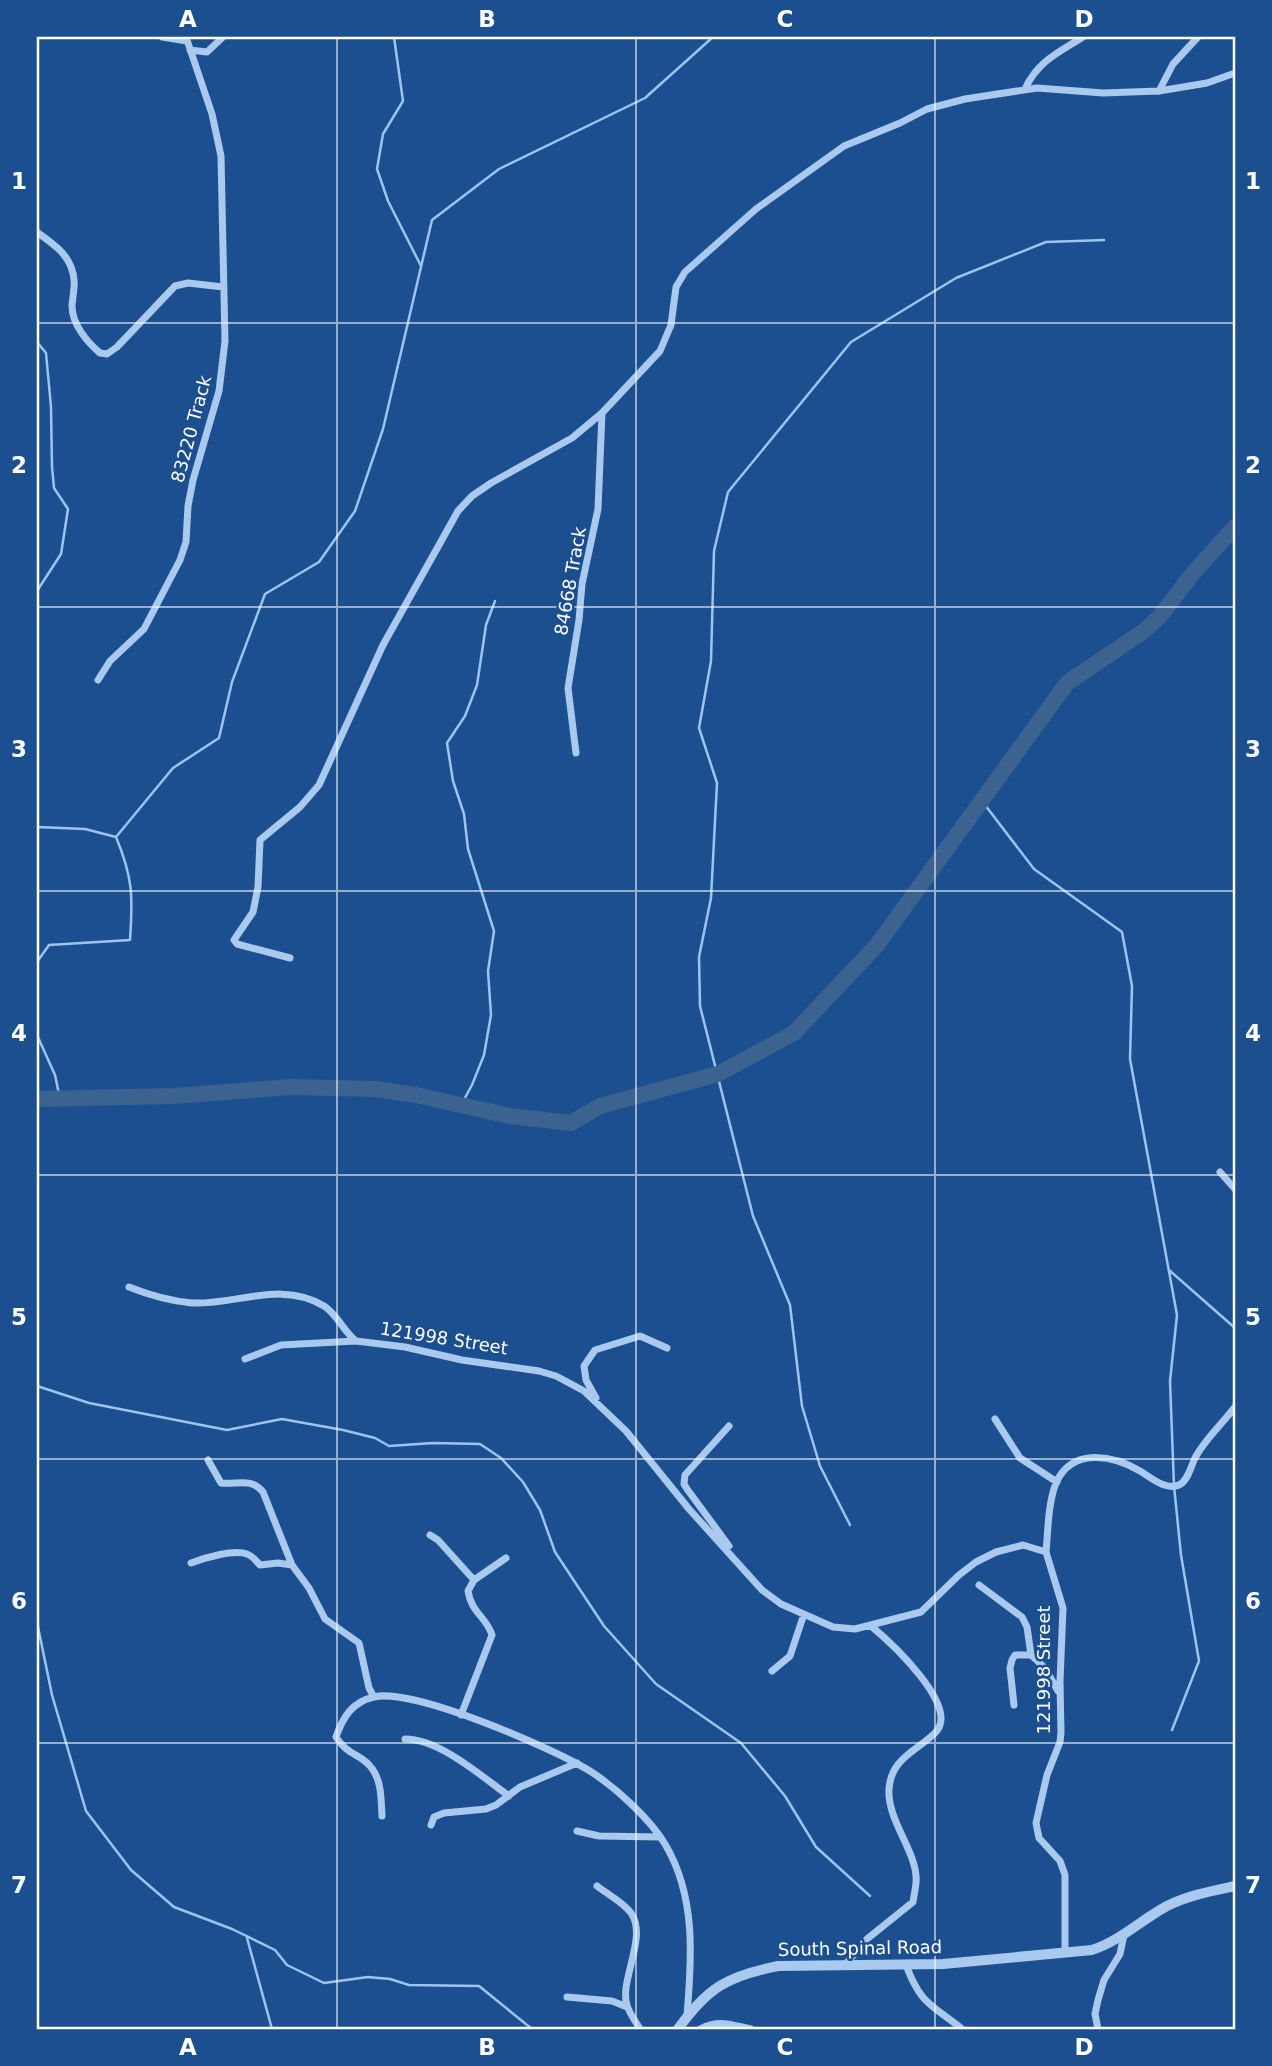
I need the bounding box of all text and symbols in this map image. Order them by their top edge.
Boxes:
text: A [179,6,197,32]
text: B [478,6,496,32]
text: C [777,6,793,32]
text: D [1074,6,1094,32]
text: 1 [11,168,27,194]
text: 1 [1245,168,1261,194]
street label: 83220 Track [167,373,216,485]
text: 2 [11,452,27,478]
text: 2 [1245,452,1261,478]
street label: 84668 Track [550,524,590,637]
text: 3 [11,736,27,762]
text: 3 [1245,736,1261,762]
text: 4 [11,1020,27,1046]
text: 4 [1245,1020,1261,1046]
text: 5 [11,1304,27,1330]
text: 5 [1245,1304,1261,1330]
street label: 121998 Street [379,1318,509,1358]
text: 6 [11,1588,27,1614]
text: 6 [1245,1588,1261,1614]
street label: 121998 Street [1033,1605,1054,1735]
text: 7 [11,1872,27,1898]
text: 7 [1245,1872,1261,1898]
street label: South Spinal Road [778,1936,942,1960]
text: A [179,2034,197,2060]
text: B [478,2034,496,2060]
text: C [777,2034,793,2060]
text: D [1074,2034,1094,2060]

